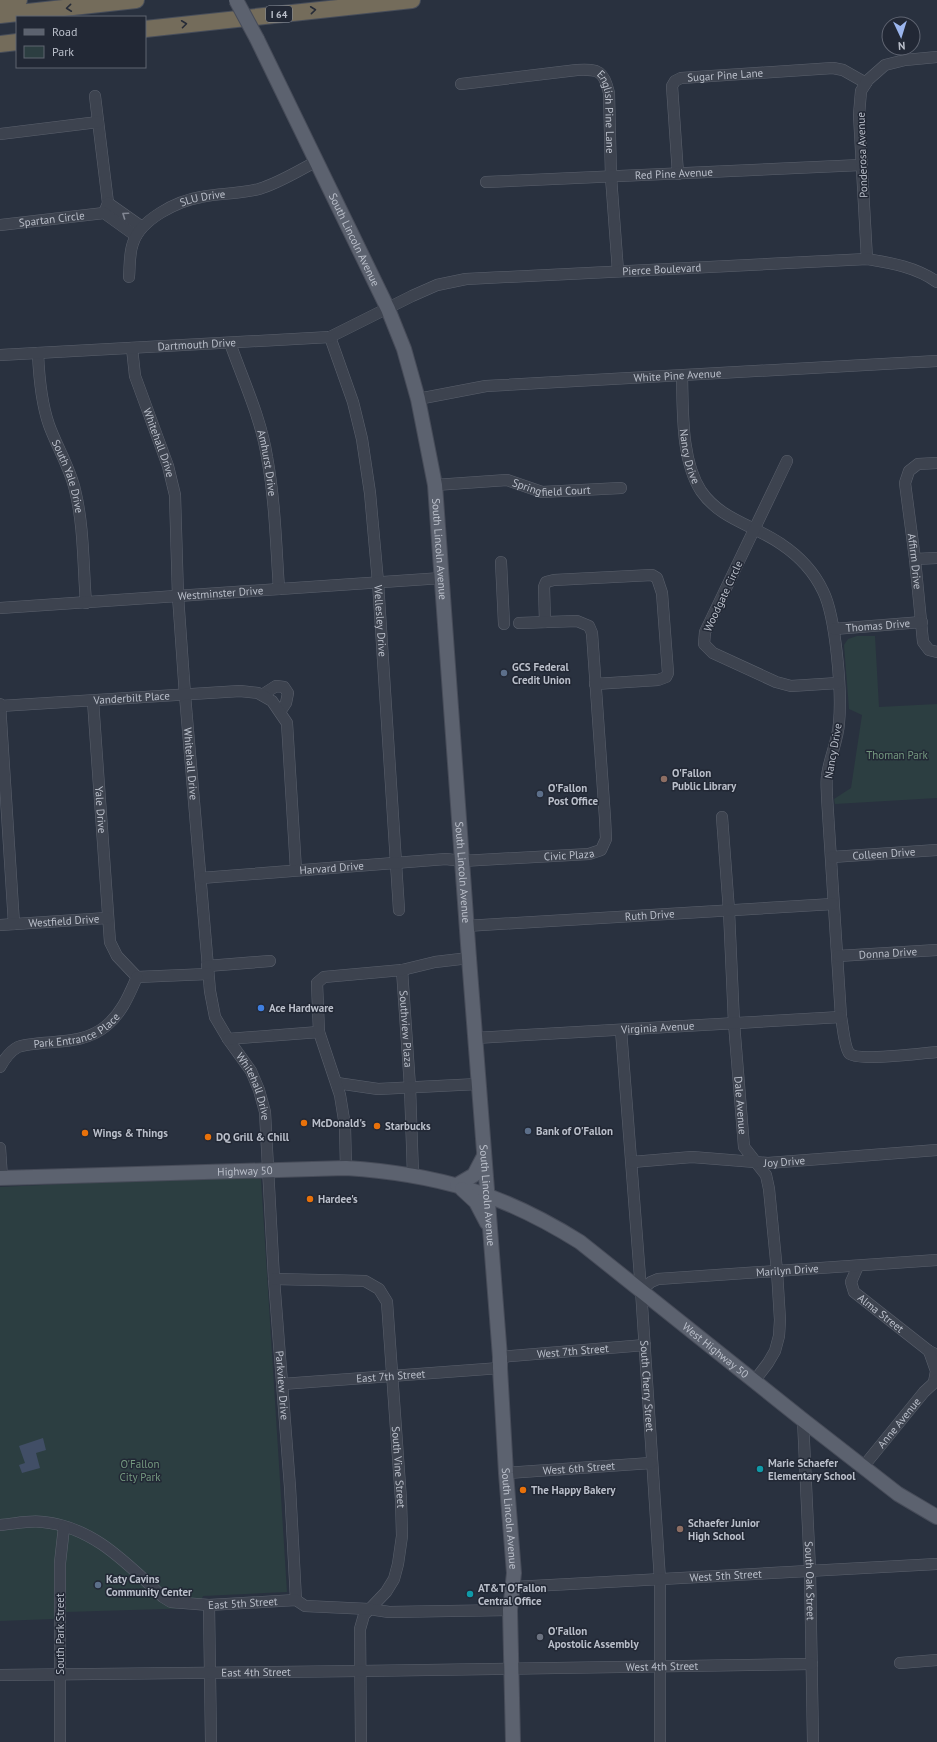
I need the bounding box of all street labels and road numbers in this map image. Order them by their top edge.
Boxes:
road number: I 64 [266,6,292,22]
street label: Sugar Pine Lane [687,66,764,85]
street label: English Pine Lane [594,67,617,154]
street label: Ponderosa Avenue [853,111,870,198]
street label: Red Pine Avenue [634,165,714,182]
street label: SLU Drive [178,187,226,210]
street label: South Lincoln Avenue [326,191,383,289]
street label: Spartan Circle [18,208,86,230]
street label: Pierce Boulevard [622,260,702,278]
street label: Dartmouth Drive [157,335,237,353]
street label: White Pine Avenue [633,366,722,385]
street label: Whitehall Drive [140,406,178,479]
street label: Amhurst Drive [254,428,280,497]
street label: Nancy Drive [677,428,703,487]
street label: South Yale Drive [49,437,86,515]
street label: Springfield Court [510,475,591,499]
street label: South Lincoln Avenue [429,498,450,601]
street label: Affirm Drive [905,532,925,590]
street label: Woodgate Circle [700,558,746,634]
street label: Westminster Drive [177,583,264,603]
street label: Wellesley Drive [371,585,390,658]
street label: Thomas Drive [845,616,911,635]
street label: Vanderbilt Place [92,688,171,707]
street label: Nancy Drive [821,722,845,780]
street label: Whitehall Drive [181,727,201,801]
street label: Yale Drive [92,786,109,834]
street label: South Lincoln Avenue [452,821,474,924]
street label: Colleen Drive [852,844,916,863]
street label: Civic Plaza [543,846,596,863]
street label: Harvard Drive [299,858,365,877]
street label: Ruth Drive [624,906,675,923]
street label: Westfield Drive [28,911,100,930]
street label: Donna Drive [858,944,918,962]
street label: Southview Plaza [396,990,416,1068]
street label: Park Entrance Place [33,1010,123,1051]
street label: Virginia Avenue [620,1018,695,1037]
street label: Whitehall Drive [233,1050,272,1121]
street label: Dale Avenue [731,1076,750,1135]
street label: South Lincoln Avenue [477,1144,498,1247]
street label: Joy Drive [762,1153,806,1170]
street label: Highway 50 [217,1163,273,1179]
street label: Marilyn Drive [755,1261,820,1279]
street label: Alma Street [855,1291,907,1336]
street label: West Highway 50 [680,1319,752,1381]
street label: South Cherry Street [637,1340,657,1432]
street label: West 7th Street [536,1341,610,1361]
street label: Parkview Drive [273,1350,292,1421]
street label: East 7th Street [356,1366,426,1386]
street label: Anne Avenue [874,1394,924,1451]
street label: South Vine Street [389,1426,408,1509]
street label: West 6th Street [542,1458,616,1477]
street label: South Lincoln Avenue [499,1467,521,1570]
street label: South Oak Street [802,1541,818,1621]
street label: West 5th Street [689,1567,762,1584]
street label: South Park Street [53,1593,67,1675]
street label: East 5th Street [208,1594,278,1612]
street label: West 4th Street [626,1659,699,1674]
street label: East 4th Street [221,1665,291,1680]

